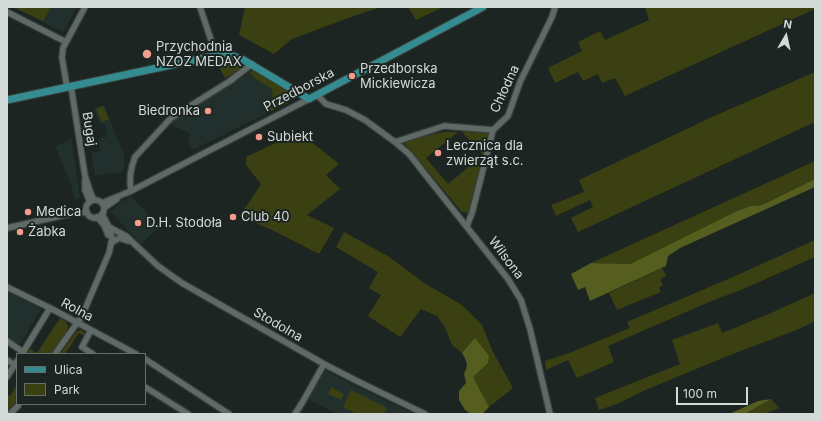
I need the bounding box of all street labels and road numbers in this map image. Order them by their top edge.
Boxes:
street label: Chłodna [487,63,523,115]
street label: Przedborska [261,65,337,115]
street label: Bugaj [79,111,99,147]
street label: Wilsona [485,234,527,282]
street label: Rolna [58,295,96,325]
street label: Stodolna [251,305,305,345]

